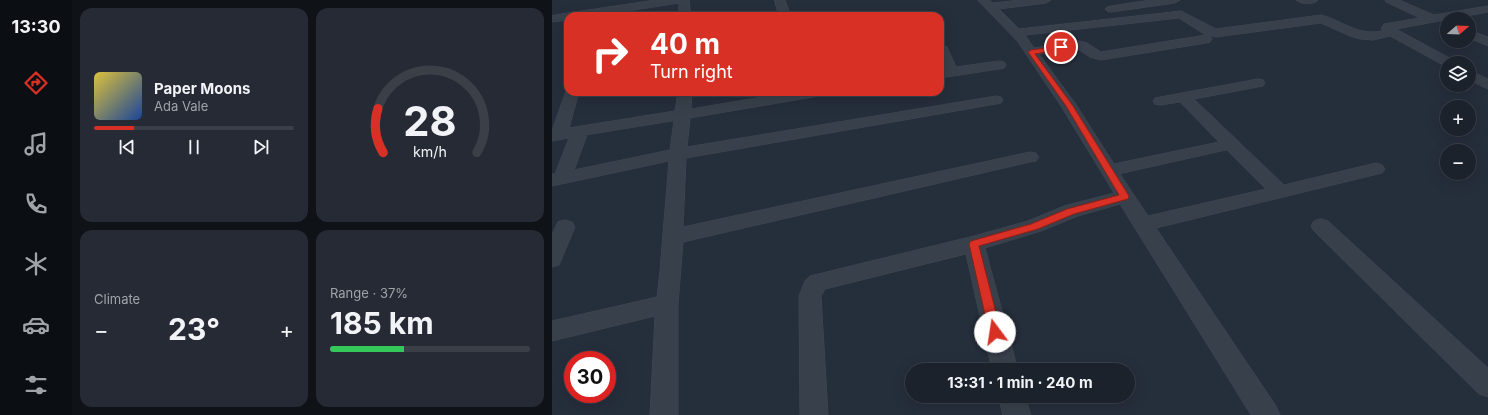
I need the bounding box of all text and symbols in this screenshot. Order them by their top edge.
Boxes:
north arrow [1440,12,1476,48]
map controls [1440,12,1476,180]
text: 13:30 [11,16,61,37]
text: 40 m [650,27,720,61]
icon: right [584,28,636,80]
pin [1044,30,1078,64]
icon: arrive [1050,36,1072,58]
button: layers [1440,56,1476,92]
text: Turn right [650,61,733,82]
icon: directions [22,69,50,97]
text: Paper Moons [154,79,250,98]
text: 28 [403,96,457,146]
text: Ada Vale [154,98,208,114]
button: + [1440,100,1476,136]
icon: music [22,130,50,158]
icon: previous [116,136,138,158]
icon: pause [183,136,205,158]
icon: next [250,136,272,158]
text: km/h [413,143,447,160]
button: − [1440,144,1476,180]
icon: phone [22,190,50,218]
icon: climate [22,250,50,278]
text: Range · 37% [330,285,408,301]
text: Climate [94,291,140,307]
text: 185 km [330,305,434,341]
icon: car [22,311,50,339]
text: 23° [168,311,220,347]
position arrow [974,311,1016,353]
text: − [94,317,109,343]
text: + [279,317,294,343]
speed limit sign: 30 [564,351,616,403]
icon: filters [22,371,50,399]
text: 13:31 · 1 min · 240 m [947,373,1093,392]

